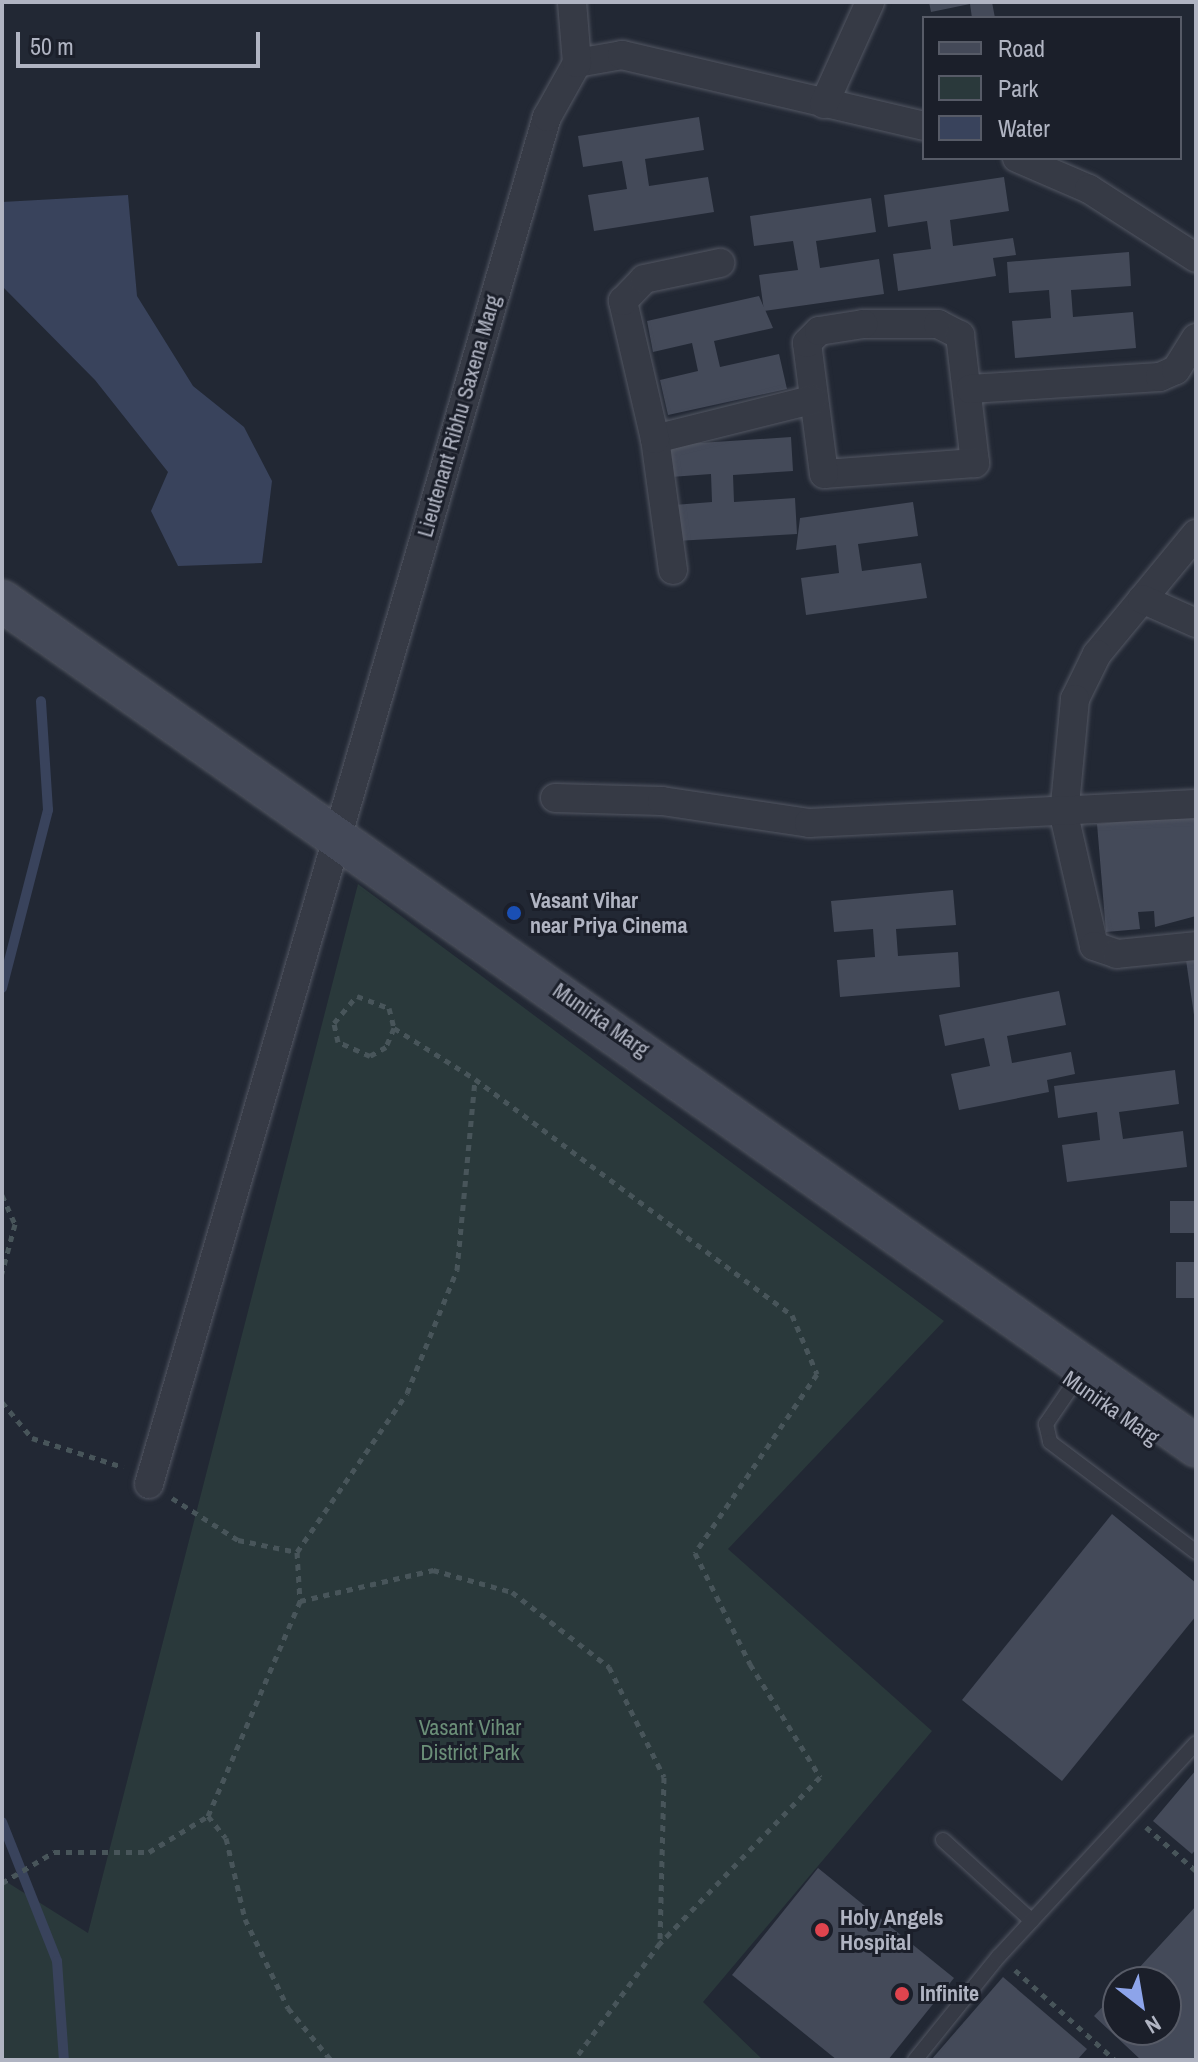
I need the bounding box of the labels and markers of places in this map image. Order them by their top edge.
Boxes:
place label: Vasant Vihar near Priya Cinema [530,887,687,938]
marker: Vasant Vihar near Priya Cinema [505,904,523,922]
place label: Holy Angels Hospital [840,1904,944,1956]
marker: Holy Angels Hospital [811,1919,833,1941]
place label: Infinite [920,1981,979,2007]
marker: Infinite [891,1983,913,2005]

